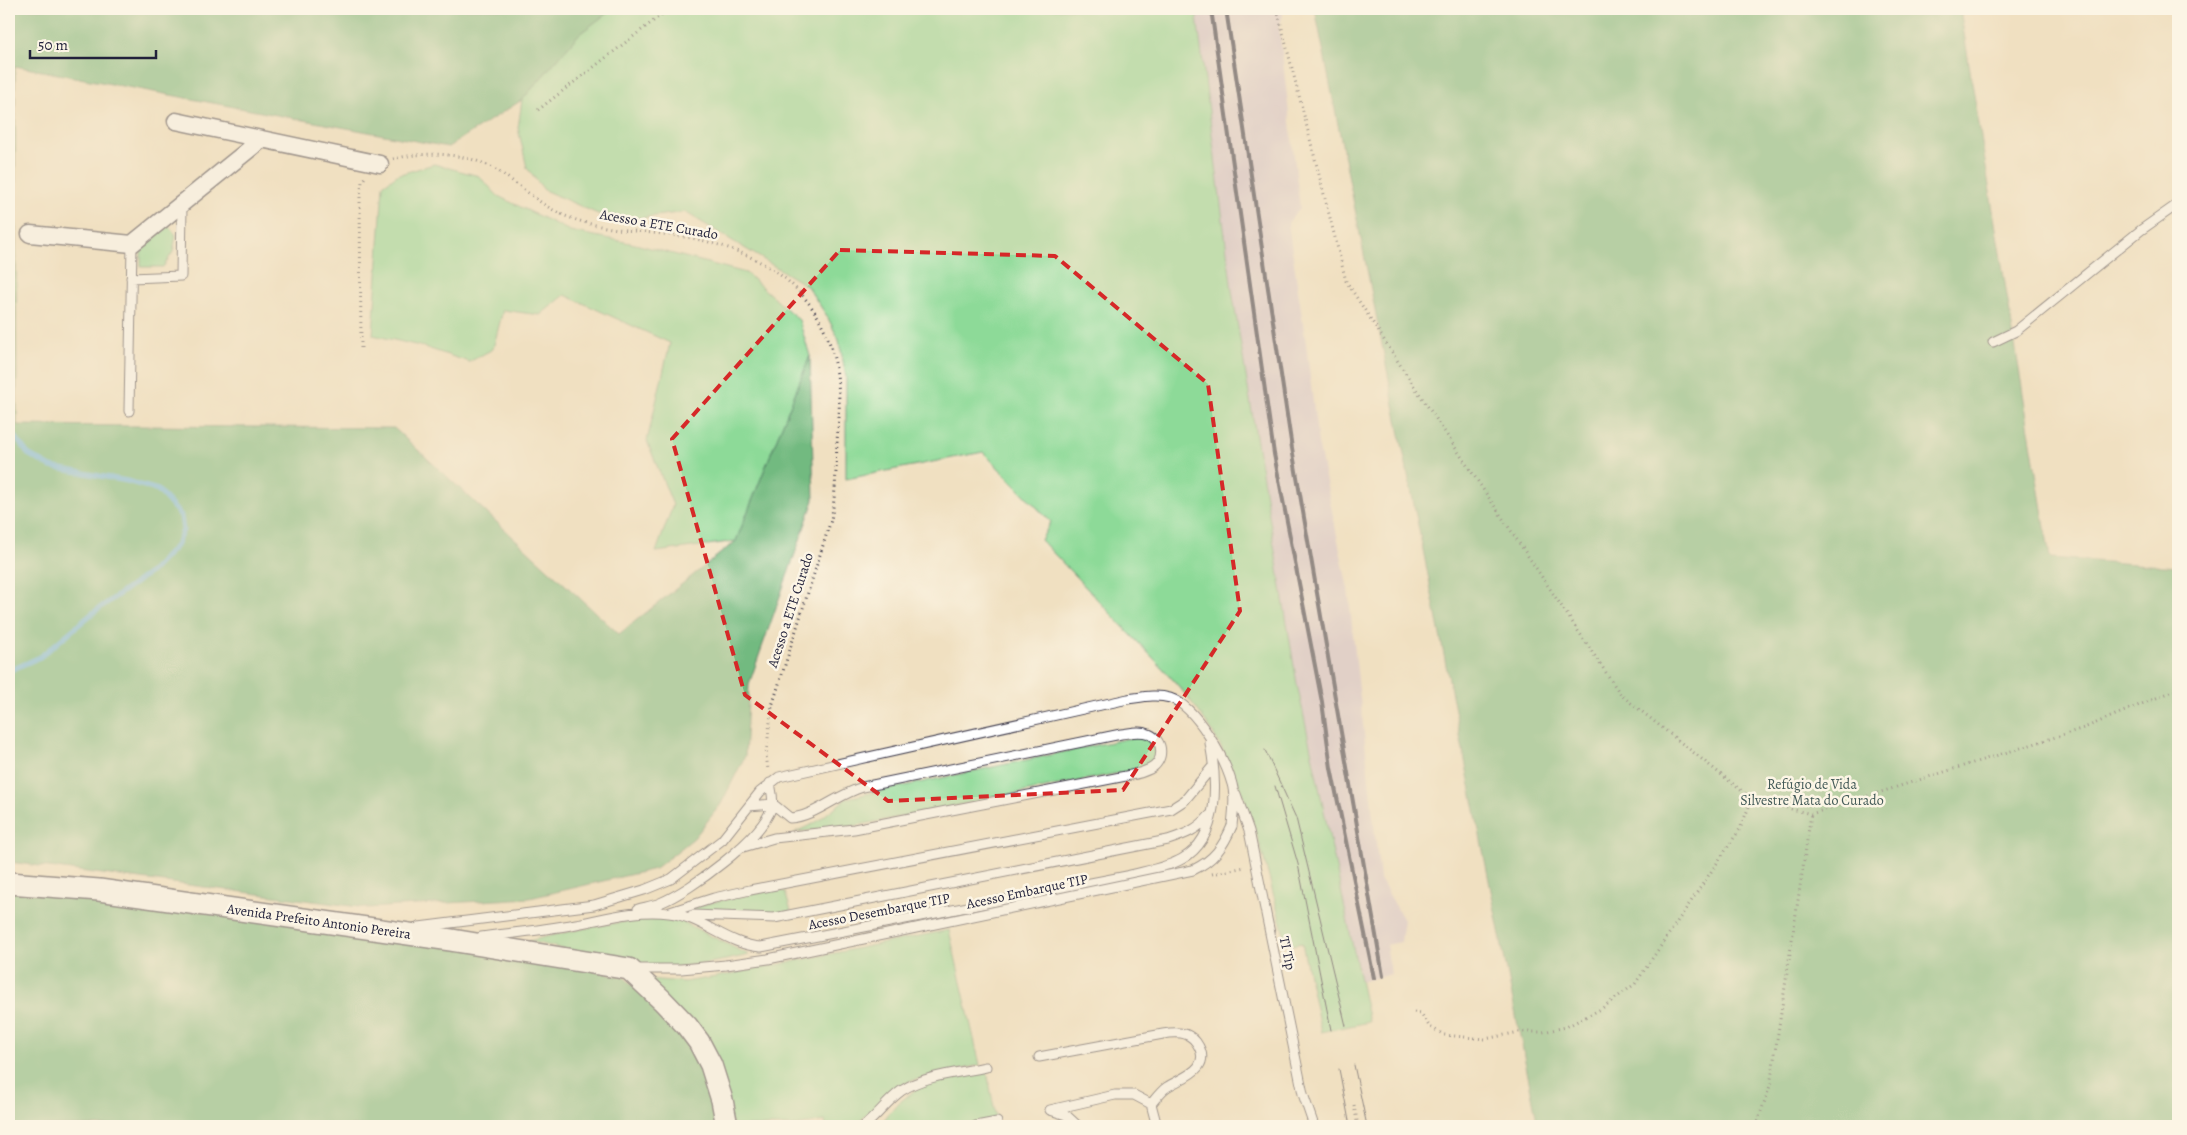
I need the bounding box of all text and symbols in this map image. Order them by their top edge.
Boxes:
scale bar [30,28,156,60]
text: 50 m [38,35,68,55]
street label: Acesso a ETE Curado [597,205,720,244]
street label: Acesso a ETE Curado [763,550,818,671]
park label: Refúgio de Vida Silvestre Mata do Curado [1740,775,1884,810]
street label: Acesso Embarque TIP [964,869,1090,914]
street label: Acesso Desembarque TIP [806,888,952,935]
street label: Avenida Prefeito Antonio Pereira [225,899,413,944]
street label: TI Tip [1275,934,1300,972]

